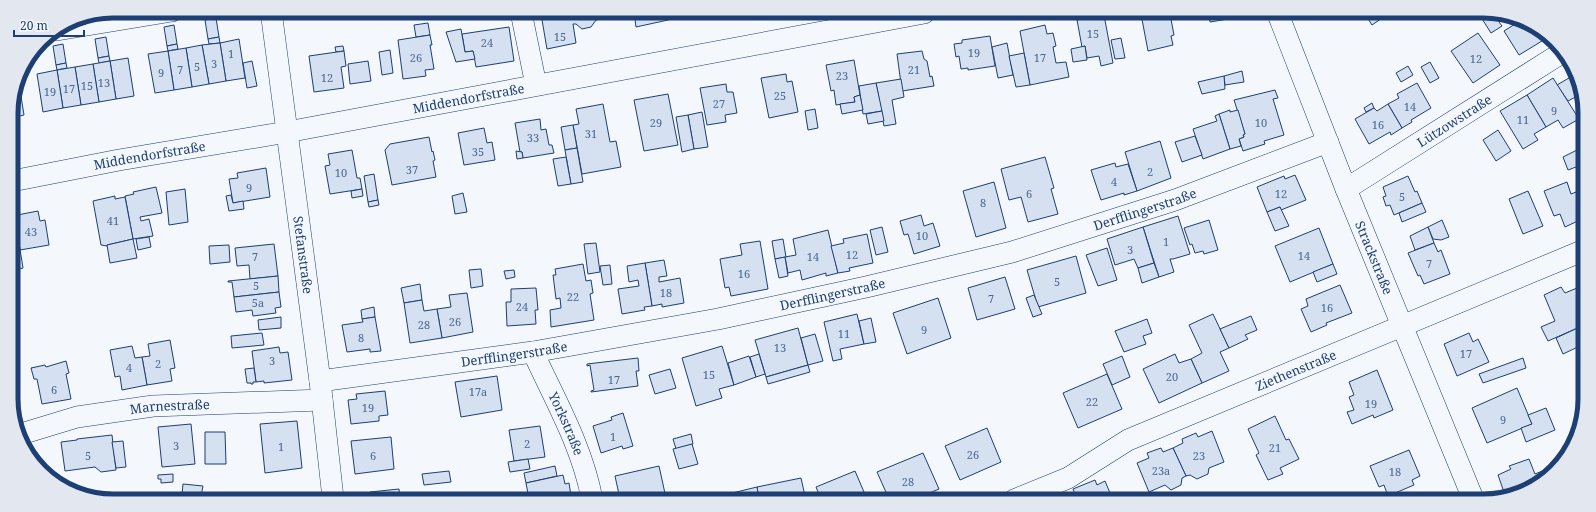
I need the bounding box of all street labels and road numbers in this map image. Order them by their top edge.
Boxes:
street label: Middendorfstraße [411,79,526,117]
street label: Lützowstraße [1413,90,1495,151]
street label: Middendorfstraße [92,137,207,174]
street label: Derfflingerstraße [1091,184,1199,234]
street label: Stefanstraße [289,215,317,295]
street label: Strackstraße [1351,218,1397,297]
street label: Derfflingerstraße [778,274,887,314]
street label: Derfflingerstraße [460,337,569,371]
street label: Ziethenstraße [1253,345,1339,395]
street label: Yorkstraße [544,388,588,458]
street label: Marnestraße [129,395,210,418]

